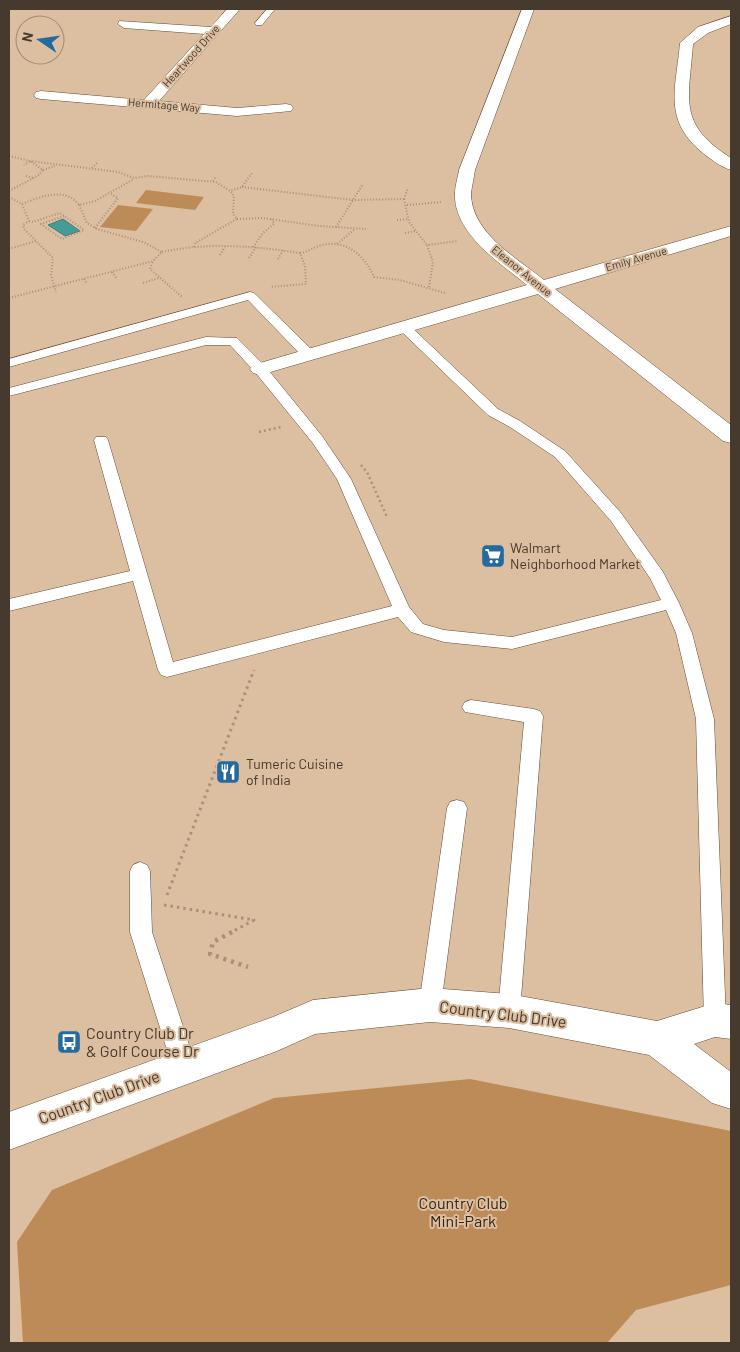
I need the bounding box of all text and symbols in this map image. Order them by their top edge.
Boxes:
north arrow [15,15,65,65]
street label: Heartwood Drive [159,22,222,89]
text: N [18,31,36,43]
street label: Hermitage Way [127,95,201,114]
street label: Eleanor Avenue [490,242,555,299]
street label: Emily Avenue [604,244,668,273]
place label: Walmart Neighborhood Market [510,539,640,572]
supermarket icon: Walmart Neighborhood Market [480,543,506,569]
place label: Tumeric Cuisine of India [246,755,343,788]
restaurant icon: Tumeric Cuisine of India [215,759,241,785]
street label: Country Club Drive [438,996,568,1031]
place label: Country Club Dr & Golf Course Dr [86,1023,199,1060]
bus stop icon: Country Club Dr & Golf Course Dr [56,1029,82,1055]
street label: Country Club Drive [36,1066,162,1127]
park label: Country Club Mini-Park [419,1193,508,1230]

